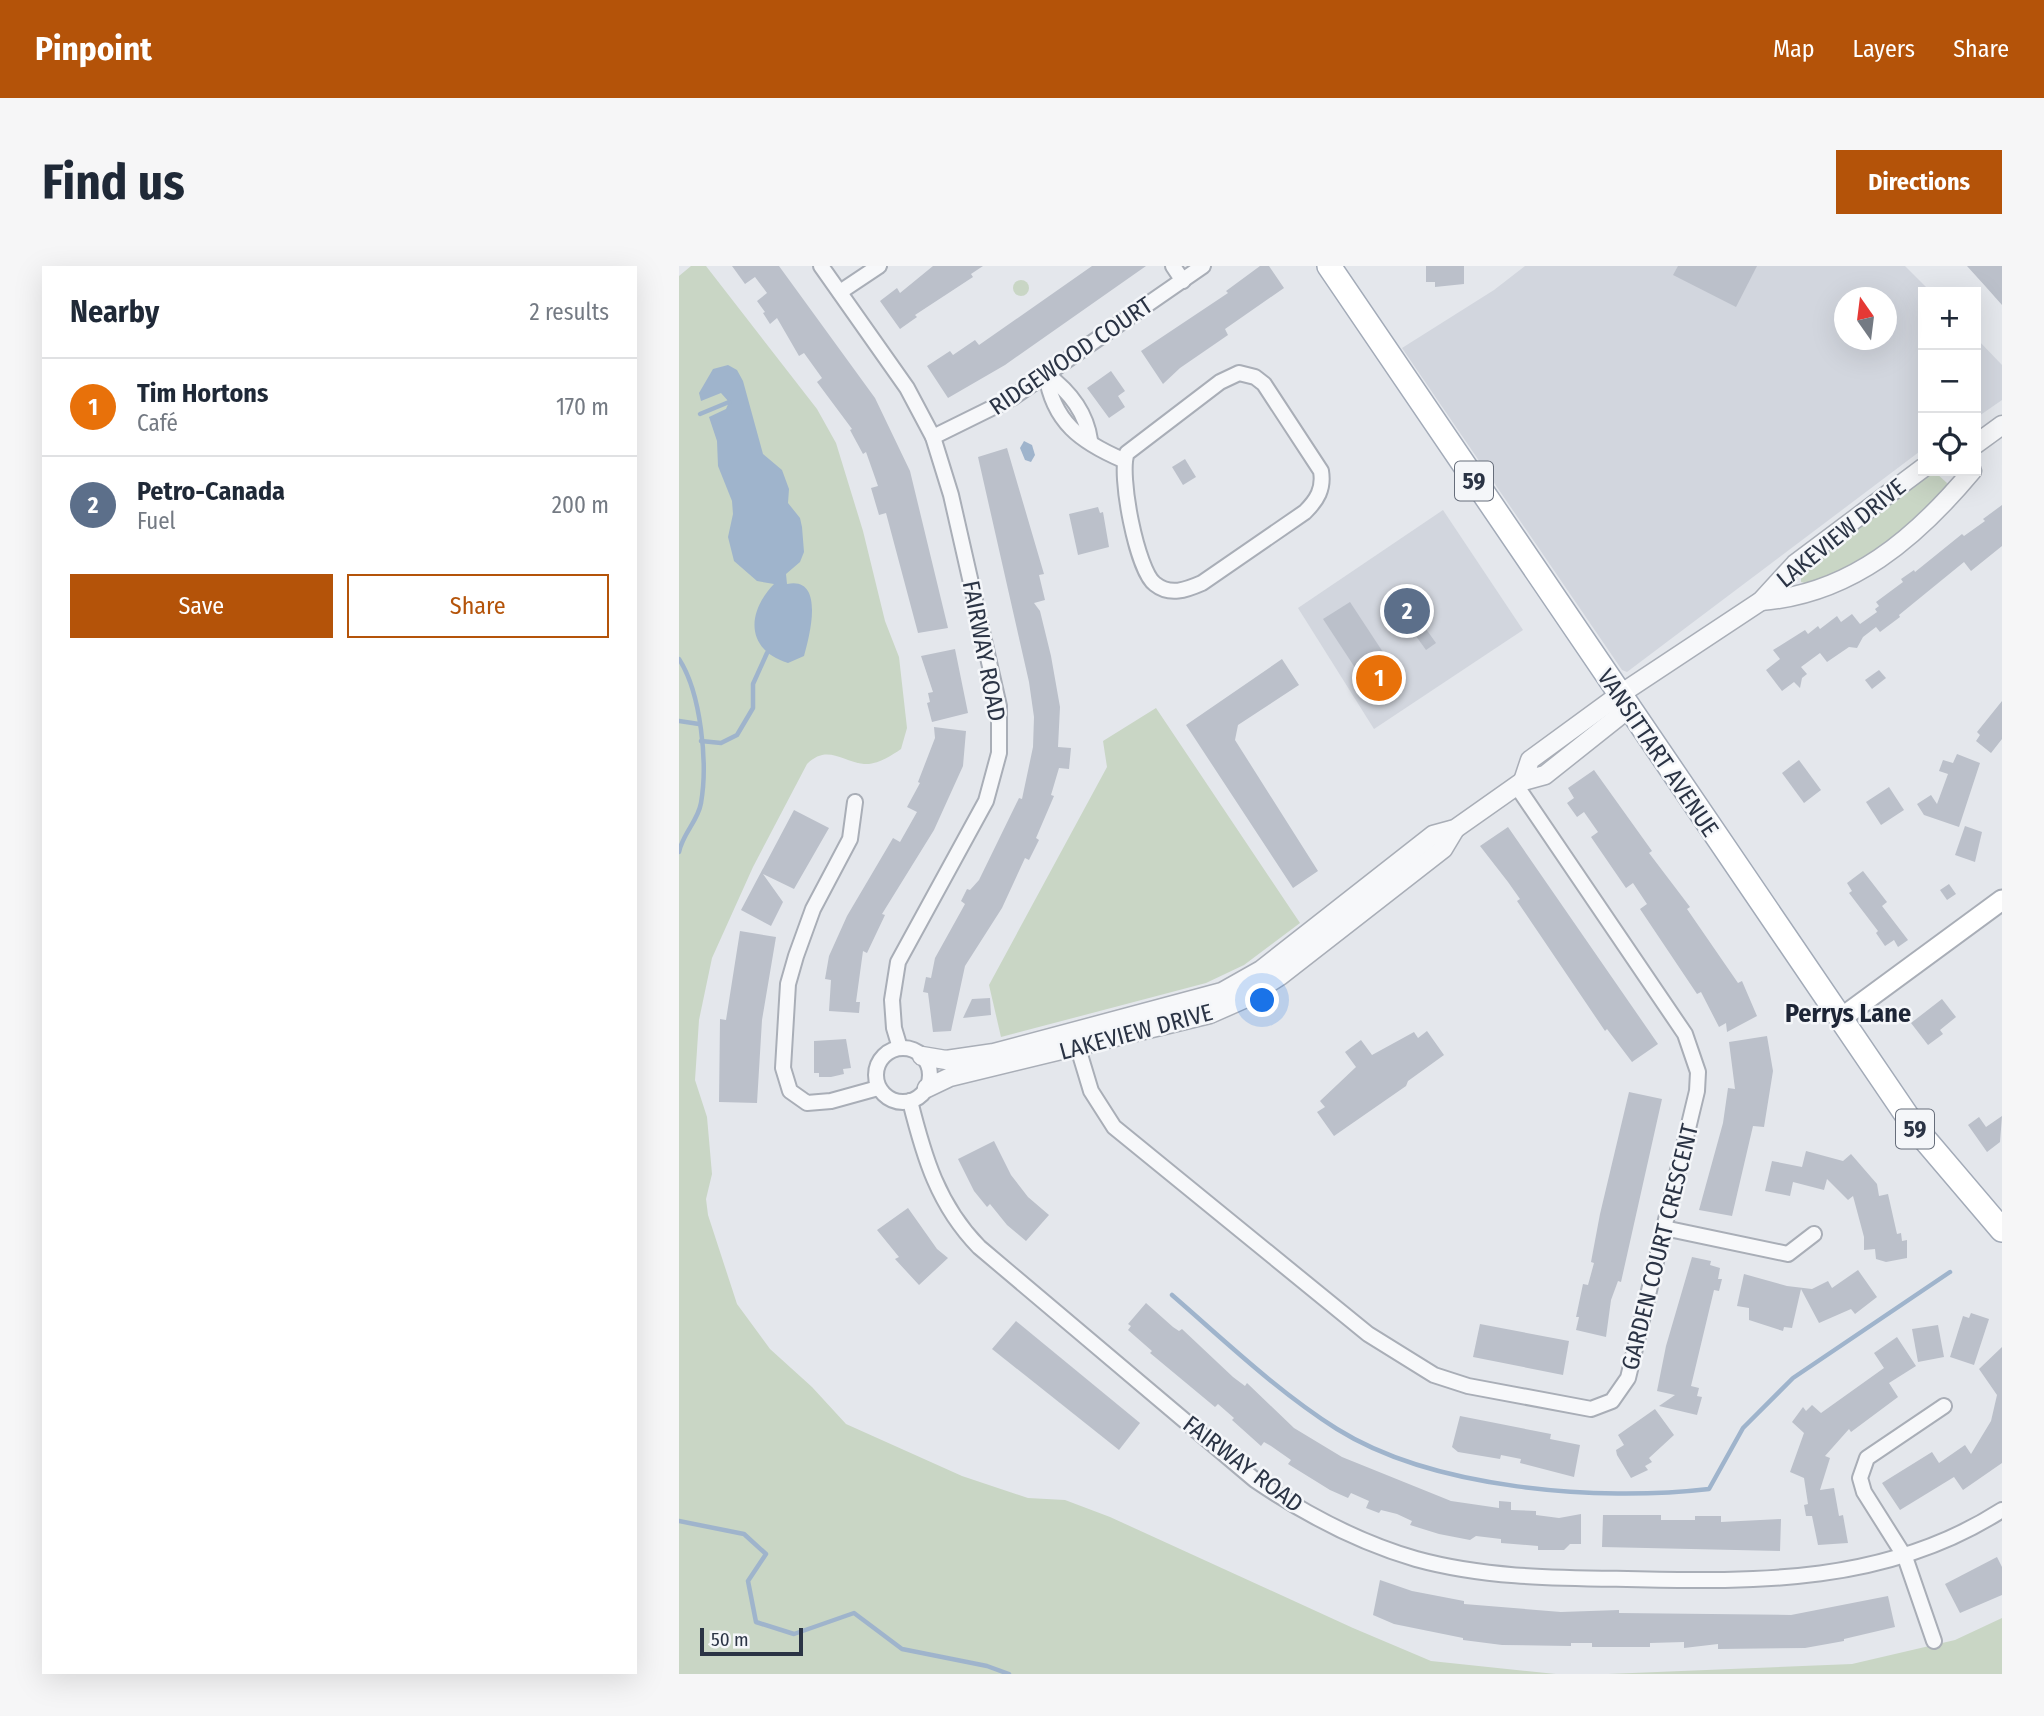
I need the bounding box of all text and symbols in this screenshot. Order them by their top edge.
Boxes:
text: Pinpoint [35,29,152,69]
text: Map [1773,35,1815,63]
text: Layers [1853,35,1915,63]
text: Share [1953,35,2009,63]
button: Directions [1836,150,2002,214]
text: Find us [42,153,185,212]
north arrow [1834,287,1897,350]
map controls [1918,287,1981,476]
button: + [1918,287,1981,350]
street label: RIDGEWOOD COURT [984,291,1158,421]
text: Nearby [70,294,159,330]
text: 2 results [529,298,609,326]
button: − [1918,350,1981,413]
text: Tim Hortons [137,378,268,409]
text: 1 [88,393,98,421]
text: 170 m [556,393,609,421]
text: Café [137,409,178,437]
button: locate [1918,413,1981,476]
road number: 59 [1455,462,1493,500]
street label: LAKEVIEW DRIVE [1771,473,1911,593]
text: Petro-Canada [137,476,285,507]
text: 2 [88,491,98,519]
text: 200 m [552,491,609,519]
text: Fuel [137,507,176,535]
button: Save [70,574,333,638]
button: Share [347,574,609,638]
street label: FAIRWAY ROAD [957,578,1011,724]
pin: 2 [1384,585,1430,637]
pin: 1 [1356,652,1402,704]
street label: VANSITTART AVENUE [1592,664,1724,842]
your location [1245,983,1279,1017]
street label: LAKEVIEW DRIVE [1056,998,1216,1066]
district label: Perrys Lane [1785,998,1911,1029]
road number: 59 [1896,1110,1934,1149]
street label: GARDEN COURT CRESCENT [1616,1121,1704,1373]
street label: FAIRWAY ROAD [1178,1410,1308,1518]
scale bar [700,1625,803,1657]
text: 50 m [711,1628,749,1651]

